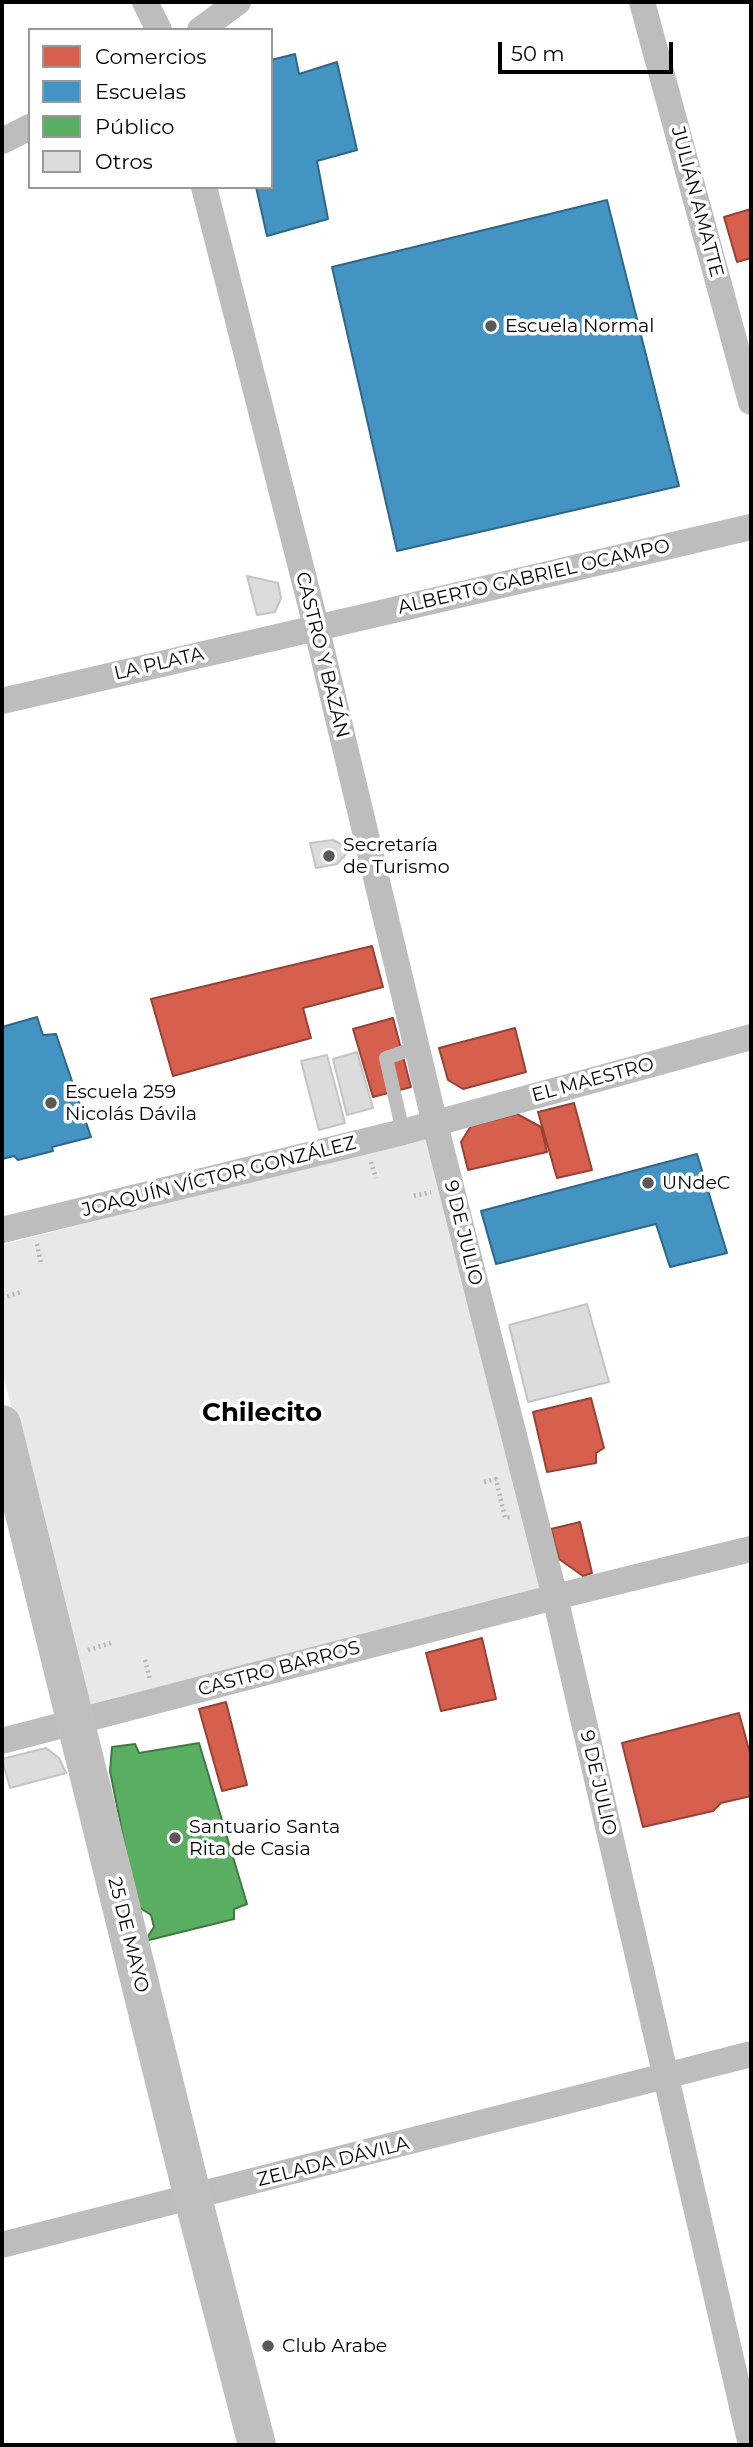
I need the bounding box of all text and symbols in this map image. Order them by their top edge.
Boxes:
legend [28,28,273,189]
scale bar [501,28,676,72]
text: 50 m [511,41,565,66]
text: Comercios [95,44,206,69]
text: Escuelas [95,79,186,104]
text: Público [95,114,175,139]
street label: JULIÁN AMATTE [666,124,728,280]
text: Otros [95,149,153,174]
place label: Escuela Normal [505,315,654,337]
marker: Escuela Normal [483,318,499,334]
street label: ALBERTO GABRIEL OCAMPO [396,535,672,619]
street label: CASTRO Y BAZÁN [290,570,354,740]
street label: LA PLATA [112,643,206,685]
place label: Secretaría de Turismo [343,834,450,878]
marker: Secretaría de Turismo [321,848,337,864]
street label: EL MAESTRO [529,1053,657,1107]
place label: Escuela 259 Nicolás Dávila [65,1081,197,1125]
marker: Escuela 259 Nicolás Dávila [43,1095,59,1111]
street label: JOAQUÍN VÍCTOR GONZÁLEZ [80,1132,358,1222]
place label: UNdeC [662,1172,730,1194]
marker: UNdeC [640,1175,656,1191]
street label: 9 DE JULIO [439,1178,487,1288]
district label: Chilecito [202,1397,322,1429]
street label: CASTRO BARROS [196,1636,362,1702]
street label: 9 DE JULIO [575,1728,621,1838]
place label: Santuario Santa Rita de Casia [189,1816,340,1860]
marker: Santuario Santa Rita de Casia [167,1830,183,1846]
street label: 25 DE MAYO [103,1875,153,1995]
street label: ZELADA DÁVILA [255,2132,411,2192]
place label: Club Arabe [282,2335,387,2357]
marker: Club Arabe [260,2338,276,2354]

